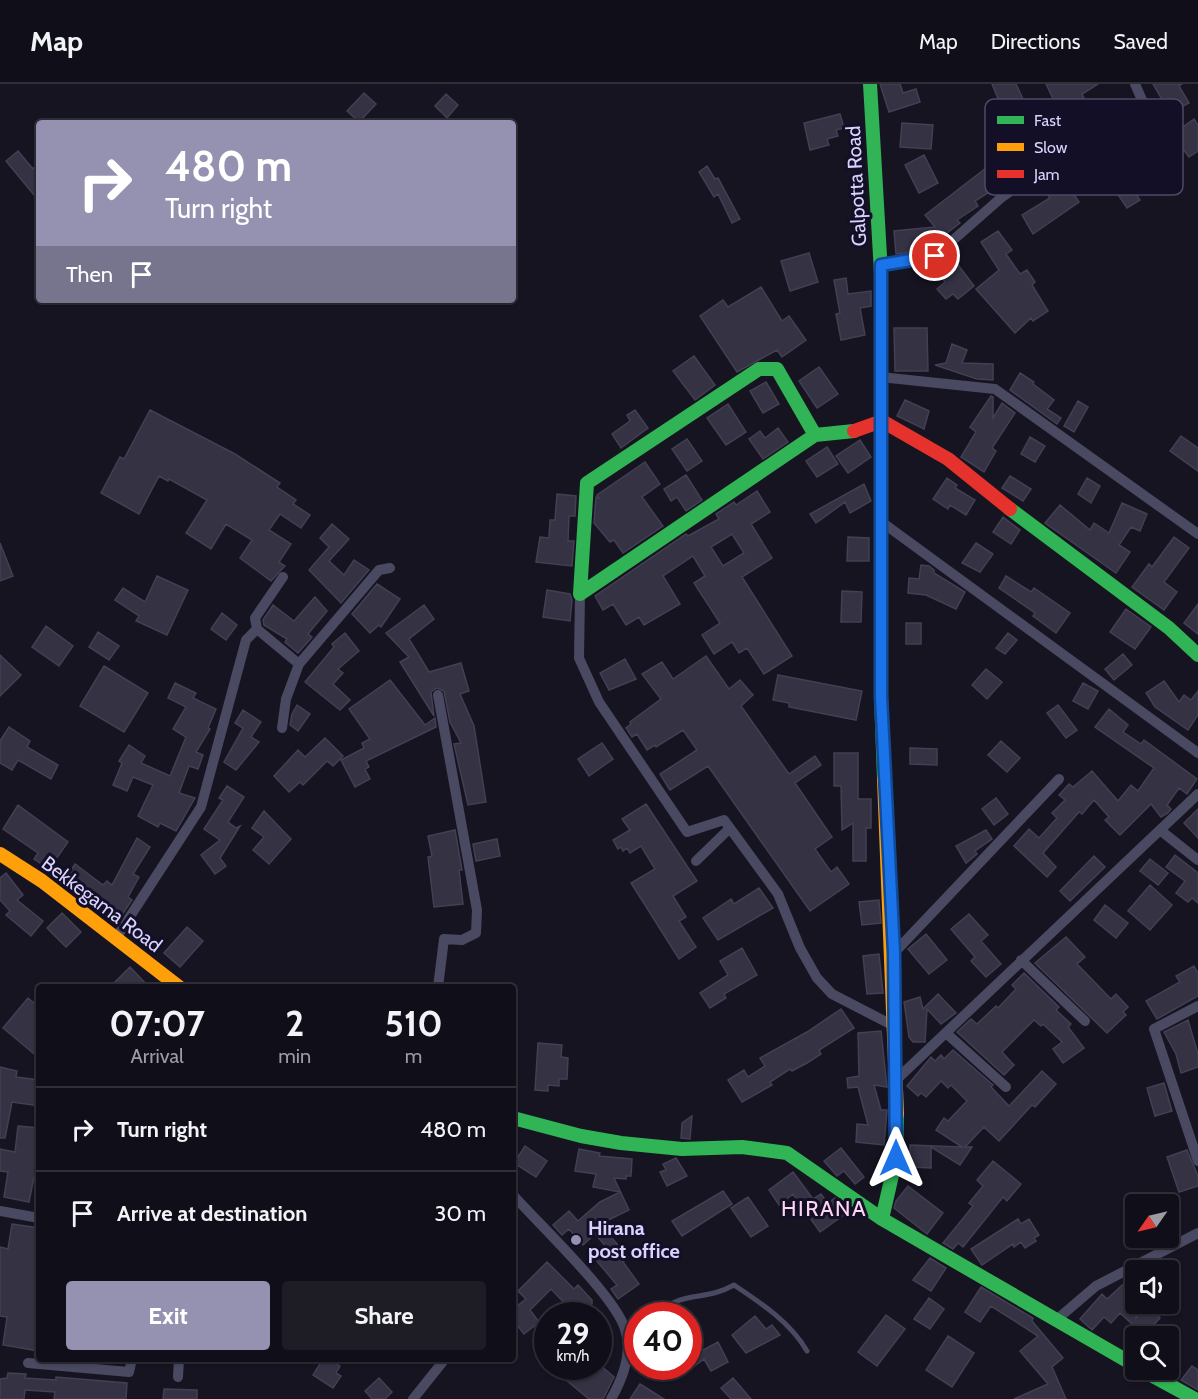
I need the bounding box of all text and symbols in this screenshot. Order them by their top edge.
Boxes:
text: Map [30,24,83,58]
text: Map [919,29,958,54]
text: Directions [991,29,1080,54]
text: Saved [1113,29,1168,54]
legend [985,99,1183,195]
text: Fast [1034,111,1062,130]
street label: Galpotta Road [841,125,871,247]
text: Slow [1034,138,1068,157]
text: 480 m [165,140,292,192]
icon: right [66,144,144,222]
text: Jam [1033,165,1060,184]
text: Turn right [165,192,272,225]
pin [909,230,960,281]
icon: arrive [918,239,951,272]
icon: arrive [125,258,158,291]
text: Then [66,261,113,288]
street label: Bekkegama Road [37,851,167,957]
text: 07:07 [109,1001,205,1045]
text: 2 [285,1001,304,1045]
text: 510 [385,1001,443,1045]
text: Arrival [131,1044,184,1068]
text: min [278,1044,311,1068]
text: m [405,1044,422,1068]
icon: right [66,1113,99,1146]
text: Turn right [117,1116,207,1143]
text: 480 m [420,1116,486,1143]
position arrow [864,1126,928,1190]
north arrow [1125,1194,1179,1248]
map controls [1125,1194,1179,1380]
district label: HIRANA [781,1195,867,1222]
icon: arrive [66,1197,99,1230]
text: Arrive at destination [117,1200,307,1227]
text: 30 m [434,1200,486,1227]
place label: Hirana post office [588,1216,680,1263]
marker: Hirana post office [569,1233,583,1247]
button: sound [1125,1260,1179,1314]
button: Exit [66,1281,270,1350]
button: Share [282,1281,486,1350]
speed limit sign: 40 [624,1302,702,1380]
text: 29 [557,1315,589,1352]
button: search [1125,1326,1179,1380]
text: km/h [557,1347,589,1365]

